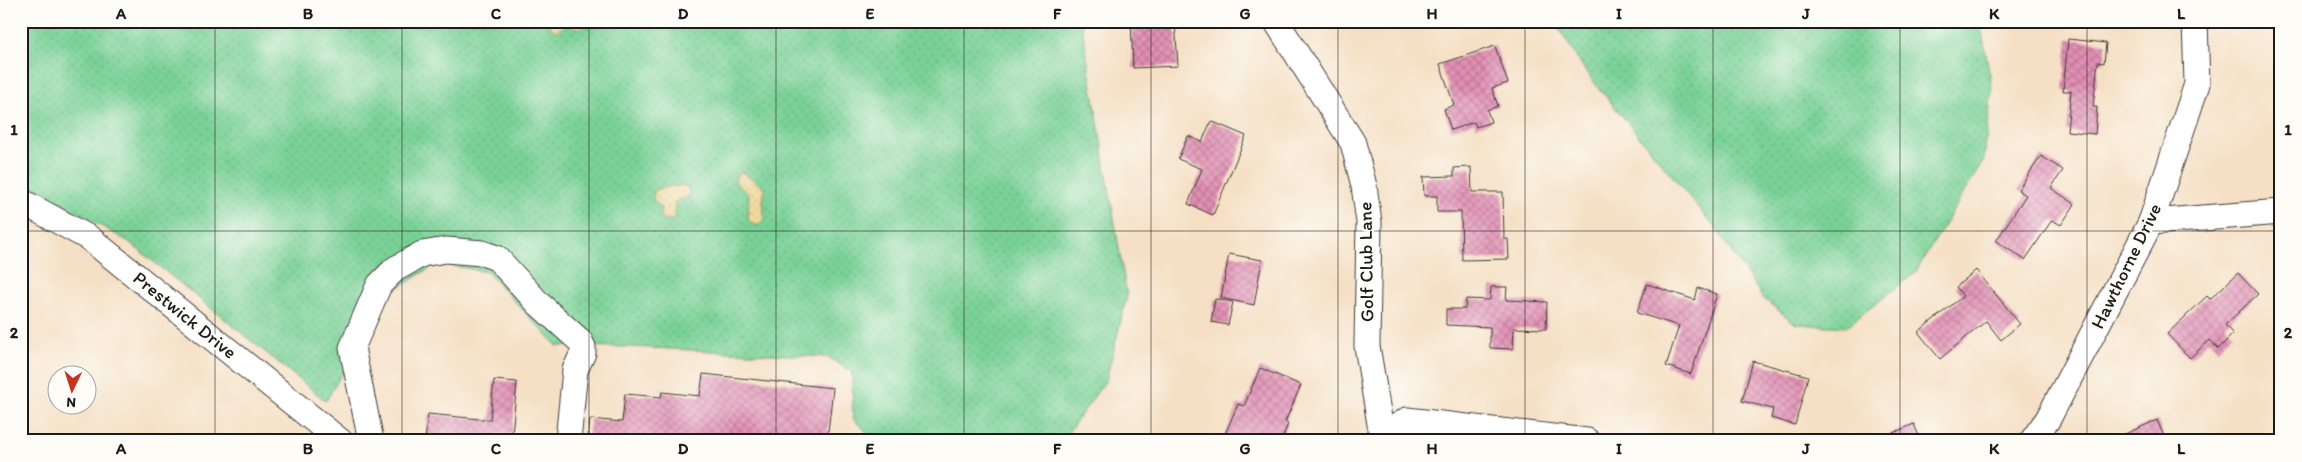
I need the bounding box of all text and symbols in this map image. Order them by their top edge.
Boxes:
text: A [115,4,127,23]
text: B [303,4,314,23]
text: C [491,4,502,23]
text: D [678,4,689,23]
text: E [866,4,875,23]
text: F [1053,4,1062,23]
text: G [1239,4,1251,23]
text: H [1426,4,1438,23]
text: I [1616,4,1622,23]
text: J [1801,4,1810,23]
text: K [1989,4,2000,23]
text: L [2177,4,2186,23]
text: 1 [10,120,18,139]
text: 1 [2284,120,2292,139]
street label: Hawthorne Drive [2086,199,2166,333]
street label: Golf Club Lane [1353,202,1379,322]
street label: Prestwick Drive [129,266,241,364]
text: 2 [10,323,19,342]
text: 2 [2284,323,2293,342]
north arrow [48,364,98,414]
text: N [66,394,76,411]
text: A [115,439,127,458]
text: B [303,439,314,458]
text: C [491,439,502,458]
text: D [678,439,689,458]
text: E [866,439,875,458]
text: F [1053,439,1062,458]
text: G [1239,439,1251,458]
text: H [1426,439,1438,458]
text: I [1616,439,1622,458]
text: J [1801,439,1810,458]
text: K [1989,439,2000,458]
text: L [2177,439,2186,458]

